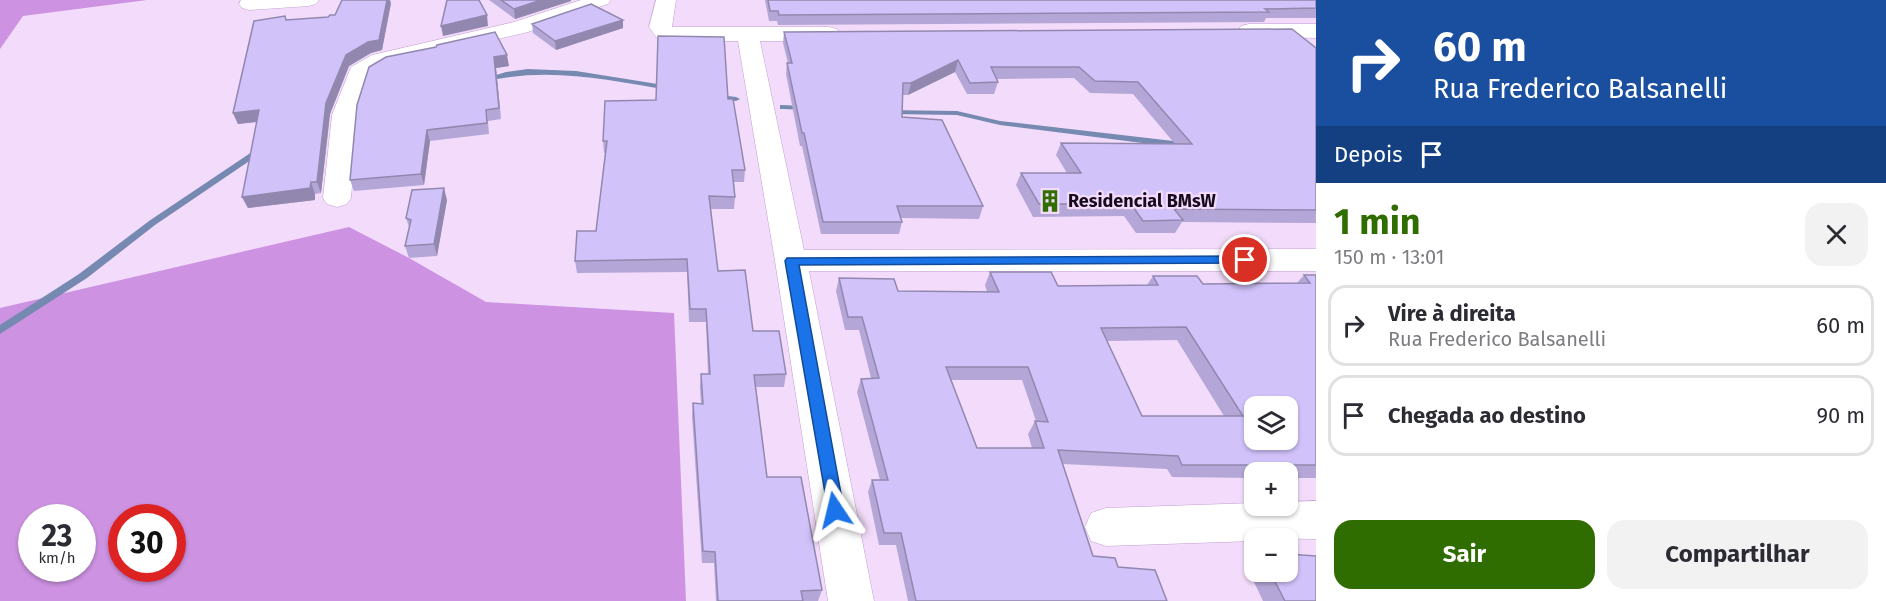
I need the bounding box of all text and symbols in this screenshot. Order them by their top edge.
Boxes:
text: 60 m [1433,22,1527,72]
icon: right [1334,24,1412,102]
text: Rua Frederico Balsanelli [1433,73,1727,105]
icon: arrive [1415,138,1448,171]
text: Depois [1334,141,1403,168]
building icon: Residencial BMsW [1037,188,1063,214]
place label: Residencial BMsW [1068,190,1217,212]
text: 1 min [1334,200,1421,244]
button: close [1805,203,1868,266]
pin [1219,234,1270,285]
icon: arrive [1228,243,1261,276]
text: 150 m · 13:01 [1334,245,1444,269]
text: Vire à direita [1388,300,1516,327]
icon: right [1337,309,1370,342]
text: 60 m [1816,312,1865,339]
text: Rua Frederico Balsanelli [1388,327,1606,351]
map controls [1244,396,1298,582]
button: layers [1244,396,1298,450]
icon: arrive [1337,399,1370,432]
text: Chegada ao destino [1388,402,1586,429]
text: 90 m [1816,402,1865,429]
button: + [1244,462,1298,516]
position arrow [803,478,867,542]
speed limit sign: 30 [108,504,186,582]
text: 23 [42,518,72,554]
button: Sair [1334,520,1595,589]
button: Compartilhar [1607,520,1868,589]
button: − [1244,528,1298,582]
text: km/h [38,549,76,567]

